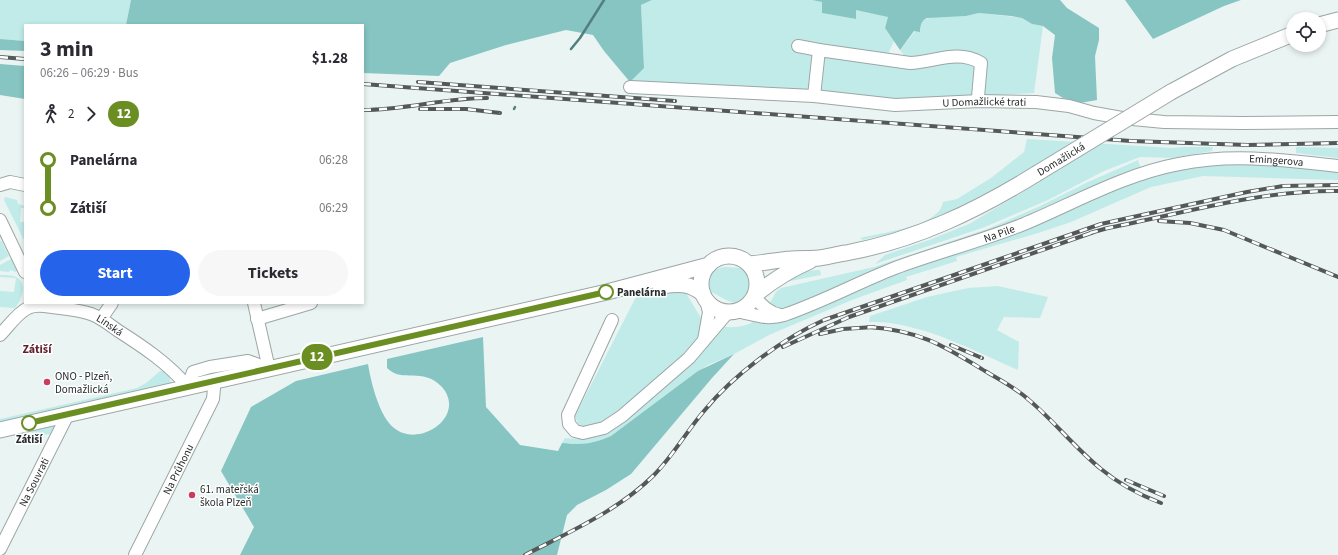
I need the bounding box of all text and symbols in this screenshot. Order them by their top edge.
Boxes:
map controls [1286,12,1326,52]
button: locate [1286,12,1326,52]
text: 3 min [40,33,94,65]
text: $1.28 [312,48,348,69]
text: 06:26 – 06:29 · Bus [40,64,138,82]
street label: U Domažlické trati [942,93,1026,110]
icon: walk [40,103,62,125]
icon: forward [80,103,102,125]
text: 12 [116,104,131,124]
text: 2 [68,105,74,123]
street label: Domažlická [1034,139,1088,179]
text: Panelárna [70,150,137,171]
text: 06:28 [319,151,348,169]
street label: Emingerova [1249,151,1304,170]
text: Zátiší [70,198,106,219]
text: 06:29 [319,199,348,217]
street label: Na Pile [981,221,1017,246]
button: Start [40,250,190,296]
button: Tickets [198,250,348,296]
marker: Panelárna [598,284,614,300]
place label: Panelárna [617,285,667,300]
street label: Línská [94,310,126,340]
district label: Zátiší [23,341,52,358]
line badge: 12 [299,344,335,370]
text: 12 [310,347,324,367]
place label: ONO - Plzeň, Domažlická [55,369,113,397]
marker: ONO - Plzeň, Domažlická [42,377,52,387]
marker: Zátiší [21,415,37,431]
place label: Zátiší [16,432,43,447]
street label: Na Průhonu [159,441,197,497]
street label: Na Souvrati [15,455,52,509]
place label: 61. mateřská škola Plzeň [200,482,259,510]
marker: 61. mateřská škola Plzeň [187,490,197,500]

